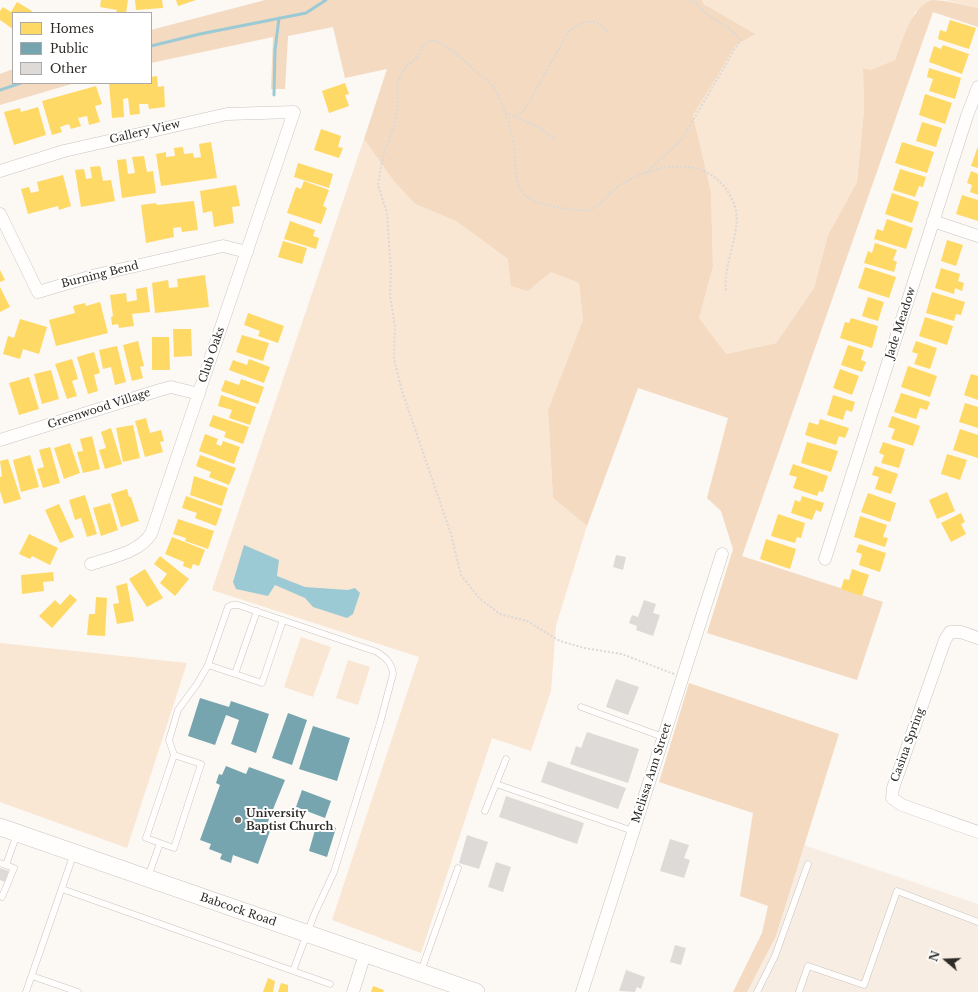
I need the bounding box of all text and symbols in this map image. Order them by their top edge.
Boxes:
legend [12,12,152,84]
text: Homes [50,21,94,36]
text: Public [50,41,89,56]
text: Other [50,61,87,76]
street label: Gallery View [108,117,182,147]
street label: Burning Bend [60,259,140,291]
street label: Jade Meadow [883,285,919,361]
street label: Club Oaks [196,325,228,385]
street label: Greenwood Village [46,386,152,432]
street label: Casina Spring [888,706,928,784]
street label: Melissa Ann Street [630,721,674,825]
place label: University Baptist Church [246,807,333,833]
marker: University Baptist Church [233,815,243,825]
street label: Babcock Road [198,891,278,929]
north arrow [926,940,966,980]
text: N [926,949,943,963]

